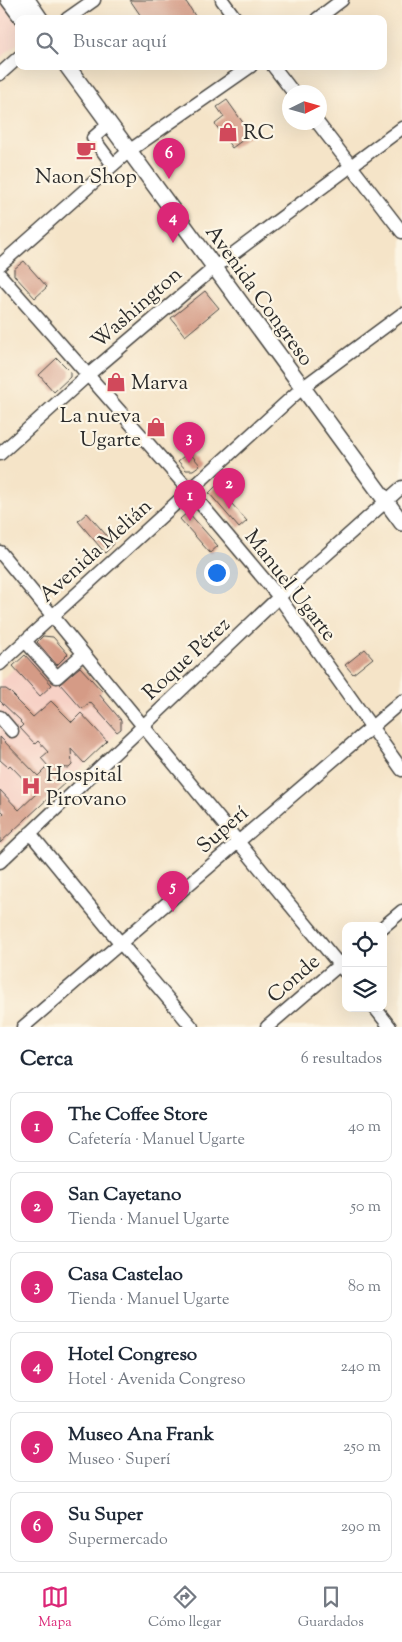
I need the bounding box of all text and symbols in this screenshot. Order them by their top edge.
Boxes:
search box [15,15,387,70]
icon: search [33,29,61,57]
text: Buscar aquí [73,29,167,56]
north arrow [282,85,327,130]
place label: RC [243,119,274,149]
shop icon: RC [217,121,239,143]
pin: 6 [153,138,185,179]
cafe icon: Naon Shop [75,139,97,161]
place label: Naon Shop [35,163,137,193]
pin: 4 [157,202,189,243]
street label: Avenida Congreso [197,219,320,373]
street label: Washington [85,260,189,357]
place label: Marva [131,369,189,399]
shop icon: Marva [105,371,127,393]
place label: La nueva Ugarte [60,402,141,456]
shop icon: La nueva Ugarte [145,416,167,438]
pin: 3 [173,422,205,463]
pin: 2 [213,468,245,509]
pin: 1 [174,480,206,521]
street label: Avenida Melián [33,493,159,610]
street label: Manuel Ugarte [236,524,343,648]
your location [204,560,230,586]
street label: Roque Pérez [137,611,238,708]
place label: Hospital Pirovano [46,761,127,815]
hospital icon: Hospital Pirovano [20,775,42,797]
street label: Superí [191,800,256,861]
pin: 5 [157,871,189,912]
map controls [342,922,387,1012]
button: locate [342,922,387,967]
street label: Conde [261,948,327,1011]
button: layers [342,967,387,1012]
text: Cerca [20,1045,73,1075]
text: 6 resultados [301,1048,382,1071]
text: The Coffee Store [68,1102,208,1129]
text: 1 [34,1116,40,1139]
text: 40 m [348,1116,381,1139]
text: Cafetería · Manuel Ugarte [68,1129,245,1152]
text: San Cayetano [68,1182,181,1209]
text: 2 [33,1196,41,1219]
text: 50 m [350,1196,381,1219]
text: Tienda · Manuel Ugarte [68,1209,229,1232]
text: Casa Castelao [68,1262,183,1289]
text: 3 [34,1276,40,1299]
text: 80 m [348,1276,381,1299]
text: Tienda · Manuel Ugarte [68,1289,229,1312]
text: Hotel Congreso [68,1342,197,1369]
text: 4 [33,1356,41,1379]
text: 240 m [340,1356,381,1379]
text: Hotel · Avenida Congreso [68,1369,246,1392]
text: Museo Ana Frank [68,1422,214,1449]
text: 5 [34,1436,40,1459]
text: 250 m [343,1436,381,1459]
text: Museo · Superí [68,1449,171,1472]
text: Su Super [68,1502,143,1529]
text: 6 [33,1516,41,1539]
text: 290 m [341,1516,381,1539]
text: Supermercado [68,1529,168,1552]
tab: Mapa [38,1583,72,1633]
tab: Cómo llegar [148,1583,221,1633]
tab: Guardados [298,1583,364,1633]

